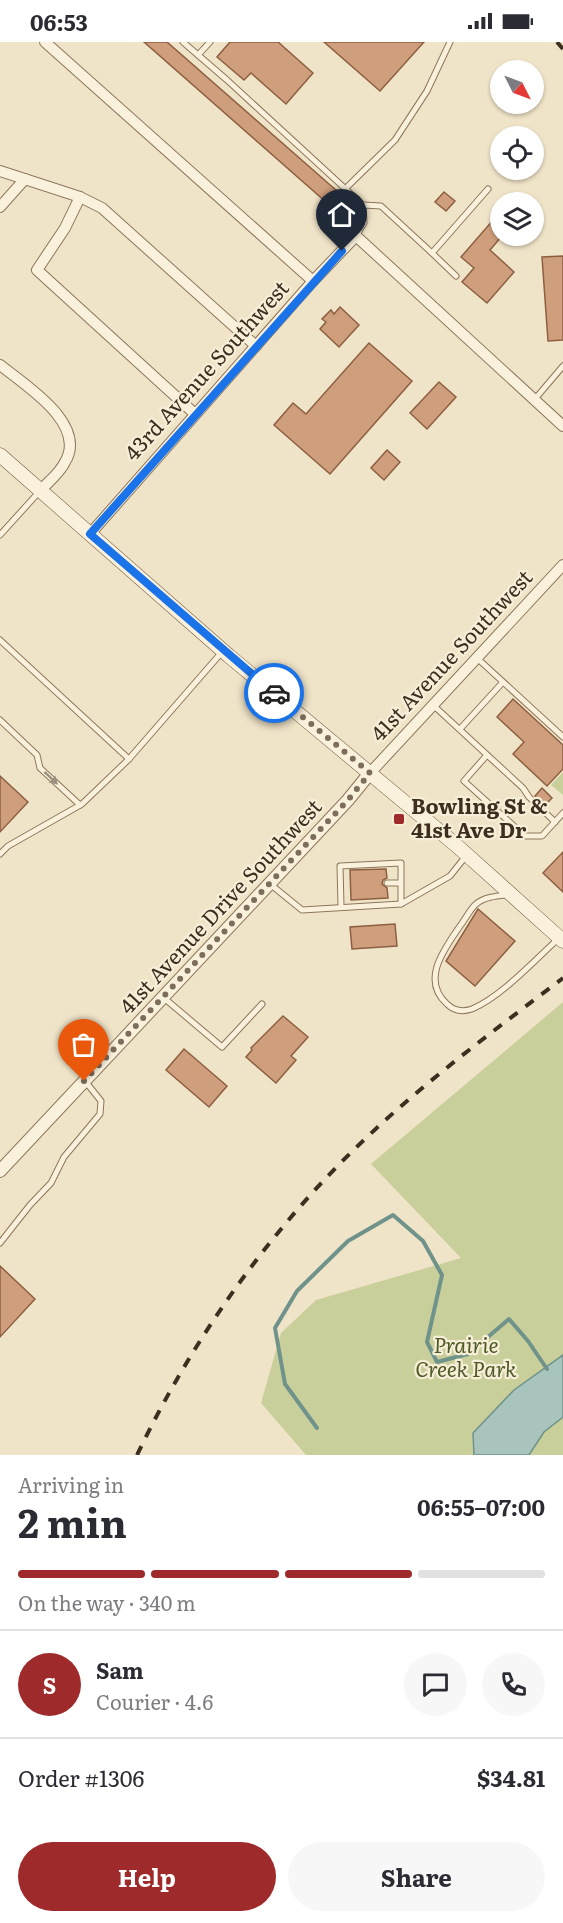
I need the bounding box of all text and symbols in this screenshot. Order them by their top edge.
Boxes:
text: 06:53 [30,5,88,38]
north arrow [490,60,544,114]
map controls [490,60,544,246]
button: locate [490,126,544,180]
pin [316,189,367,251]
button: layers [490,192,544,246]
icon: home [325,198,358,231]
street label: 43rd Avenue Southwest [116,272,295,466]
street label: 41st Avenue Southwest [362,561,539,747]
courier [244,663,304,723]
icon: car [258,677,291,710]
one-way arrow [44,771,58,785]
place label: Bowling St & 41st Ave Dr [411,789,548,844]
street label: 41st Avenue Drive Southwest [111,790,328,1020]
marker: Bowling St & 41st Ave Dr [392,812,406,826]
pin [58,1019,109,1081]
icon: bag [67,1028,100,1061]
park label: Prairie Creek Park [415,1328,517,1383]
text: Arriving in [18,1469,124,1499]
text: 06:55–07:00 [417,1490,545,1523]
text: 2 min [18,1492,127,1550]
text: On the way · 340 m [18,1587,196,1617]
text: Sam [96,1653,144,1686]
button: chat [404,1653,467,1716]
button: phone [482,1653,545,1716]
text: S [43,1668,56,1701]
text: Courier · 4.6 [96,1686,213,1716]
text: Order #1306 [18,1761,144,1794]
text: $34.81 [477,1761,545,1794]
button: Help [18,1842,276,1911]
button: Share [288,1842,545,1911]

